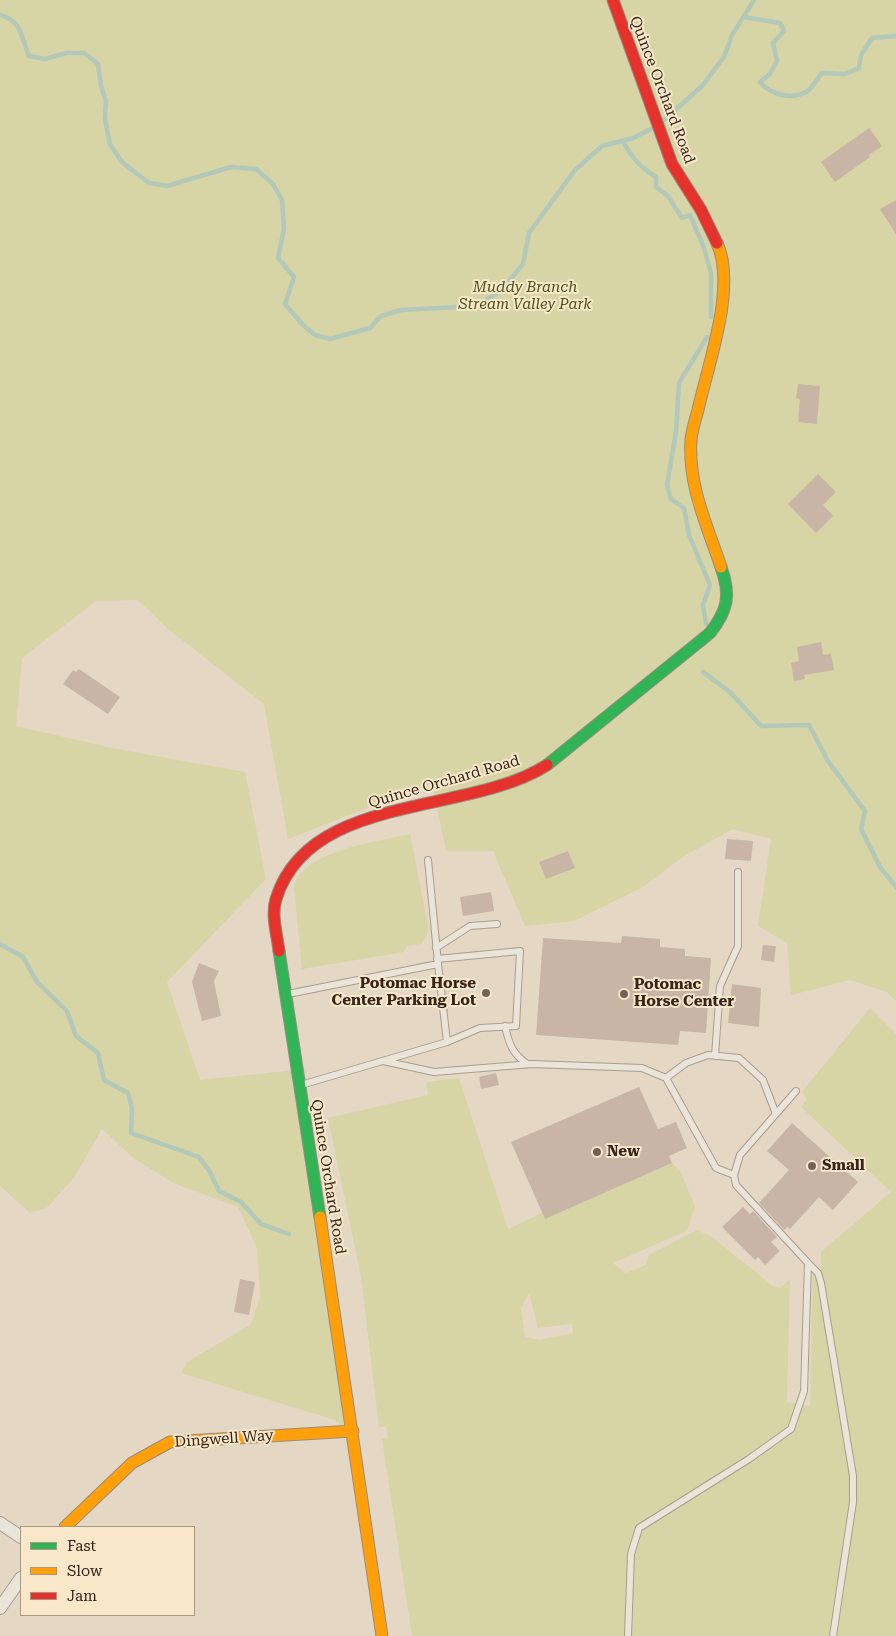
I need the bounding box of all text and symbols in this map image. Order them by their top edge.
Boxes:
street label: Quince Orchard Road [626,14,698,166]
park label: Muddy Branch Stream Valley Park [458,279,592,314]
street label: Quince Orchard Road [366,752,522,812]
place label: Potomac Horse Center Parking Lot [332,975,476,1010]
place label: Potomac Horse Center [634,976,734,1011]
marker: Potomac Horse Center Parking Lot [480,987,492,999]
marker: Potomac Horse Center [618,988,630,1000]
street label: Quince Orchard Road [307,1098,349,1256]
place label: New [607,1143,640,1161]
marker: New [591,1146,603,1158]
place label: Small [822,1157,865,1175]
marker: Small [806,1160,818,1172]
street label: Dingwell Way [174,1427,274,1451]
legend [20,1526,195,1616]
text: Fast [67,1537,96,1555]
text: Slow [67,1562,102,1580]
text: Jam [67,1587,97,1605]

